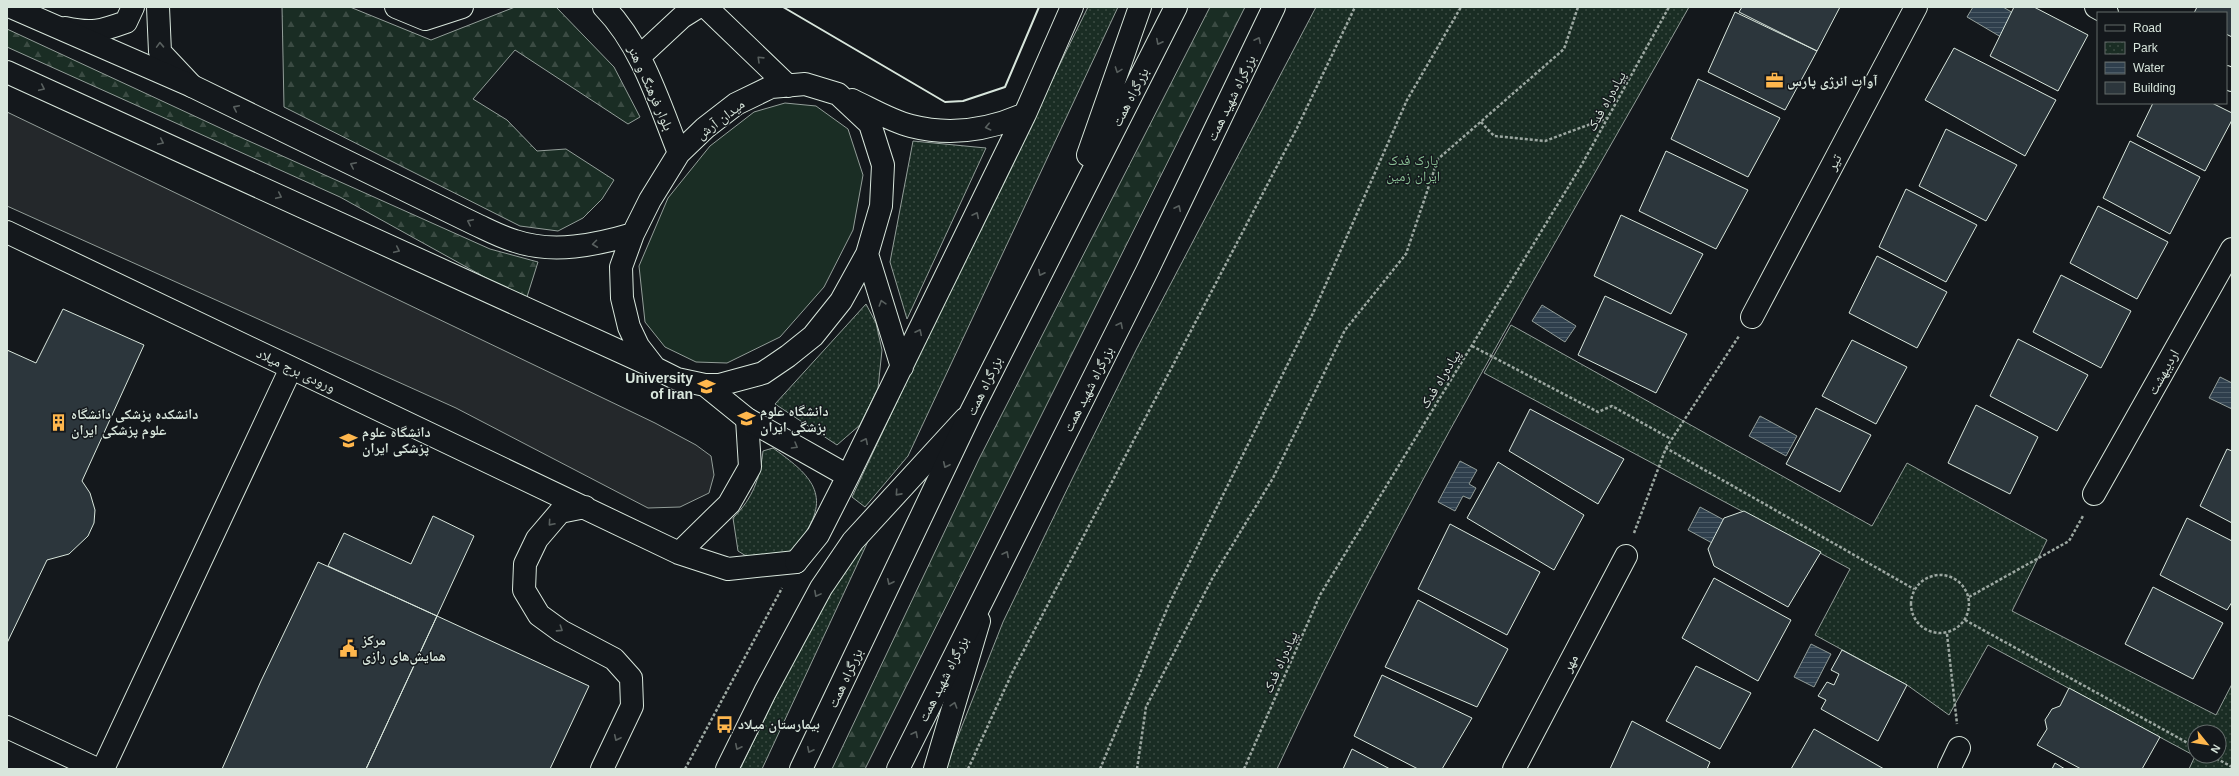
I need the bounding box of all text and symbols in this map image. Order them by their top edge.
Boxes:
legend [2097,12,2227,104]
text: Road [2133,21,2162,35]
one-way arrow [1156,37,1163,45]
one-way arrow [1253,37,1261,45]
text: Park [2133,41,2159,55]
one-way arrow [156,42,164,48]
street label: بلوار فرهنگ و هنر [624,42,677,133]
street label: بزرگراه شهید همت [1203,52,1260,144]
one-way arrow [757,56,765,63]
text: Water [2133,61,2165,75]
street label: بزرگراه همت [1108,65,1153,129]
one-way arrow [1114,67,1122,74]
street label: پیاده‌راه فدک [1583,68,1630,134]
office icon: آوات انرژی پارس [1764,71,1784,91]
place label: آوات انرژی پارس [1787,73,1878,90]
text: Building [2133,81,2176,95]
one-way arrow [38,83,46,91]
street label: میدان آرش [693,96,748,143]
one-way arrow [233,105,241,113]
one-way arrow [985,123,991,131]
one-way arrow [156,137,164,145]
street label: تیر [1823,151,1846,174]
park label: پارک فدک ایران زمین [1386,152,1440,185]
one-way arrow [350,162,357,170]
one-way arrow [275,191,282,199]
one-way arrow [1173,205,1181,212]
one-way arrow [971,211,979,219]
one-way arrow [467,219,474,227]
one-way arrow [592,239,598,248]
one-way arrow [393,245,401,253]
one-way arrow [1038,268,1046,276]
one-way arrow [878,299,887,306]
one-way arrow [1116,321,1123,329]
one-way arrow [914,328,922,336]
street label: بزرگراه شهید همت [1060,343,1117,435]
street label: ورودی برج میلاد [253,345,338,397]
street label: پیاده‌راه فدک [1416,346,1465,412]
street label: اردیبهشت [2144,346,2183,398]
street label: بزرگراه همت [963,354,1006,419]
place label: University of Iran [625,370,693,402]
school or university icon: University of Iran [696,376,716,396]
place label: دانشگاه علوم بزشگى ايران [760,403,829,436]
place label: دانشکده پزشکی دانشگاه علوم پزشکی ایران [71,406,198,440]
school or university icon: دانشگاه علوم بزشگى ايران [737,409,757,429]
building icon: دانشکده پزشکی دانشگاه علوم پزشکی ایران [48,412,68,432]
place label: دانشگاه علوم پزشکی ایران [362,424,431,457]
school or university icon: دانشگاه علوم پزشکی ایران [339,430,359,450]
one-way arrow [860,438,868,446]
one-way arrow [791,441,798,448]
one-way arrow [943,460,951,468]
one-way arrow [896,488,903,496]
one-way arrow [549,518,556,525]
one-way arrow [1001,550,1009,558]
one-way arrow [887,578,895,585]
one-way arrow [815,590,822,597]
one-way arrow [555,625,562,632]
street label: پیاده‌راه فدک [1259,628,1302,696]
place label: مرکز همایش‌های رازی [361,632,446,665]
street label: بزرگراه شهید همت [915,633,972,725]
public building icon: مرکز همایش‌های رازی [339,638,359,658]
street label: بزرگراه همت [824,646,867,711]
street label: مهر [1558,652,1582,676]
one-way arrow [949,701,958,708]
bus stop icon: بیمارستان میلاد [715,714,735,734]
place label: بیمارستان میلاد [738,716,820,733]
north arrow [2187,724,2227,764]
one-way arrow [910,731,918,738]
one-way arrow [614,733,622,741]
one-way arrow [735,742,743,750]
text: N [2208,743,2223,755]
one-way arrow [807,746,815,753]

